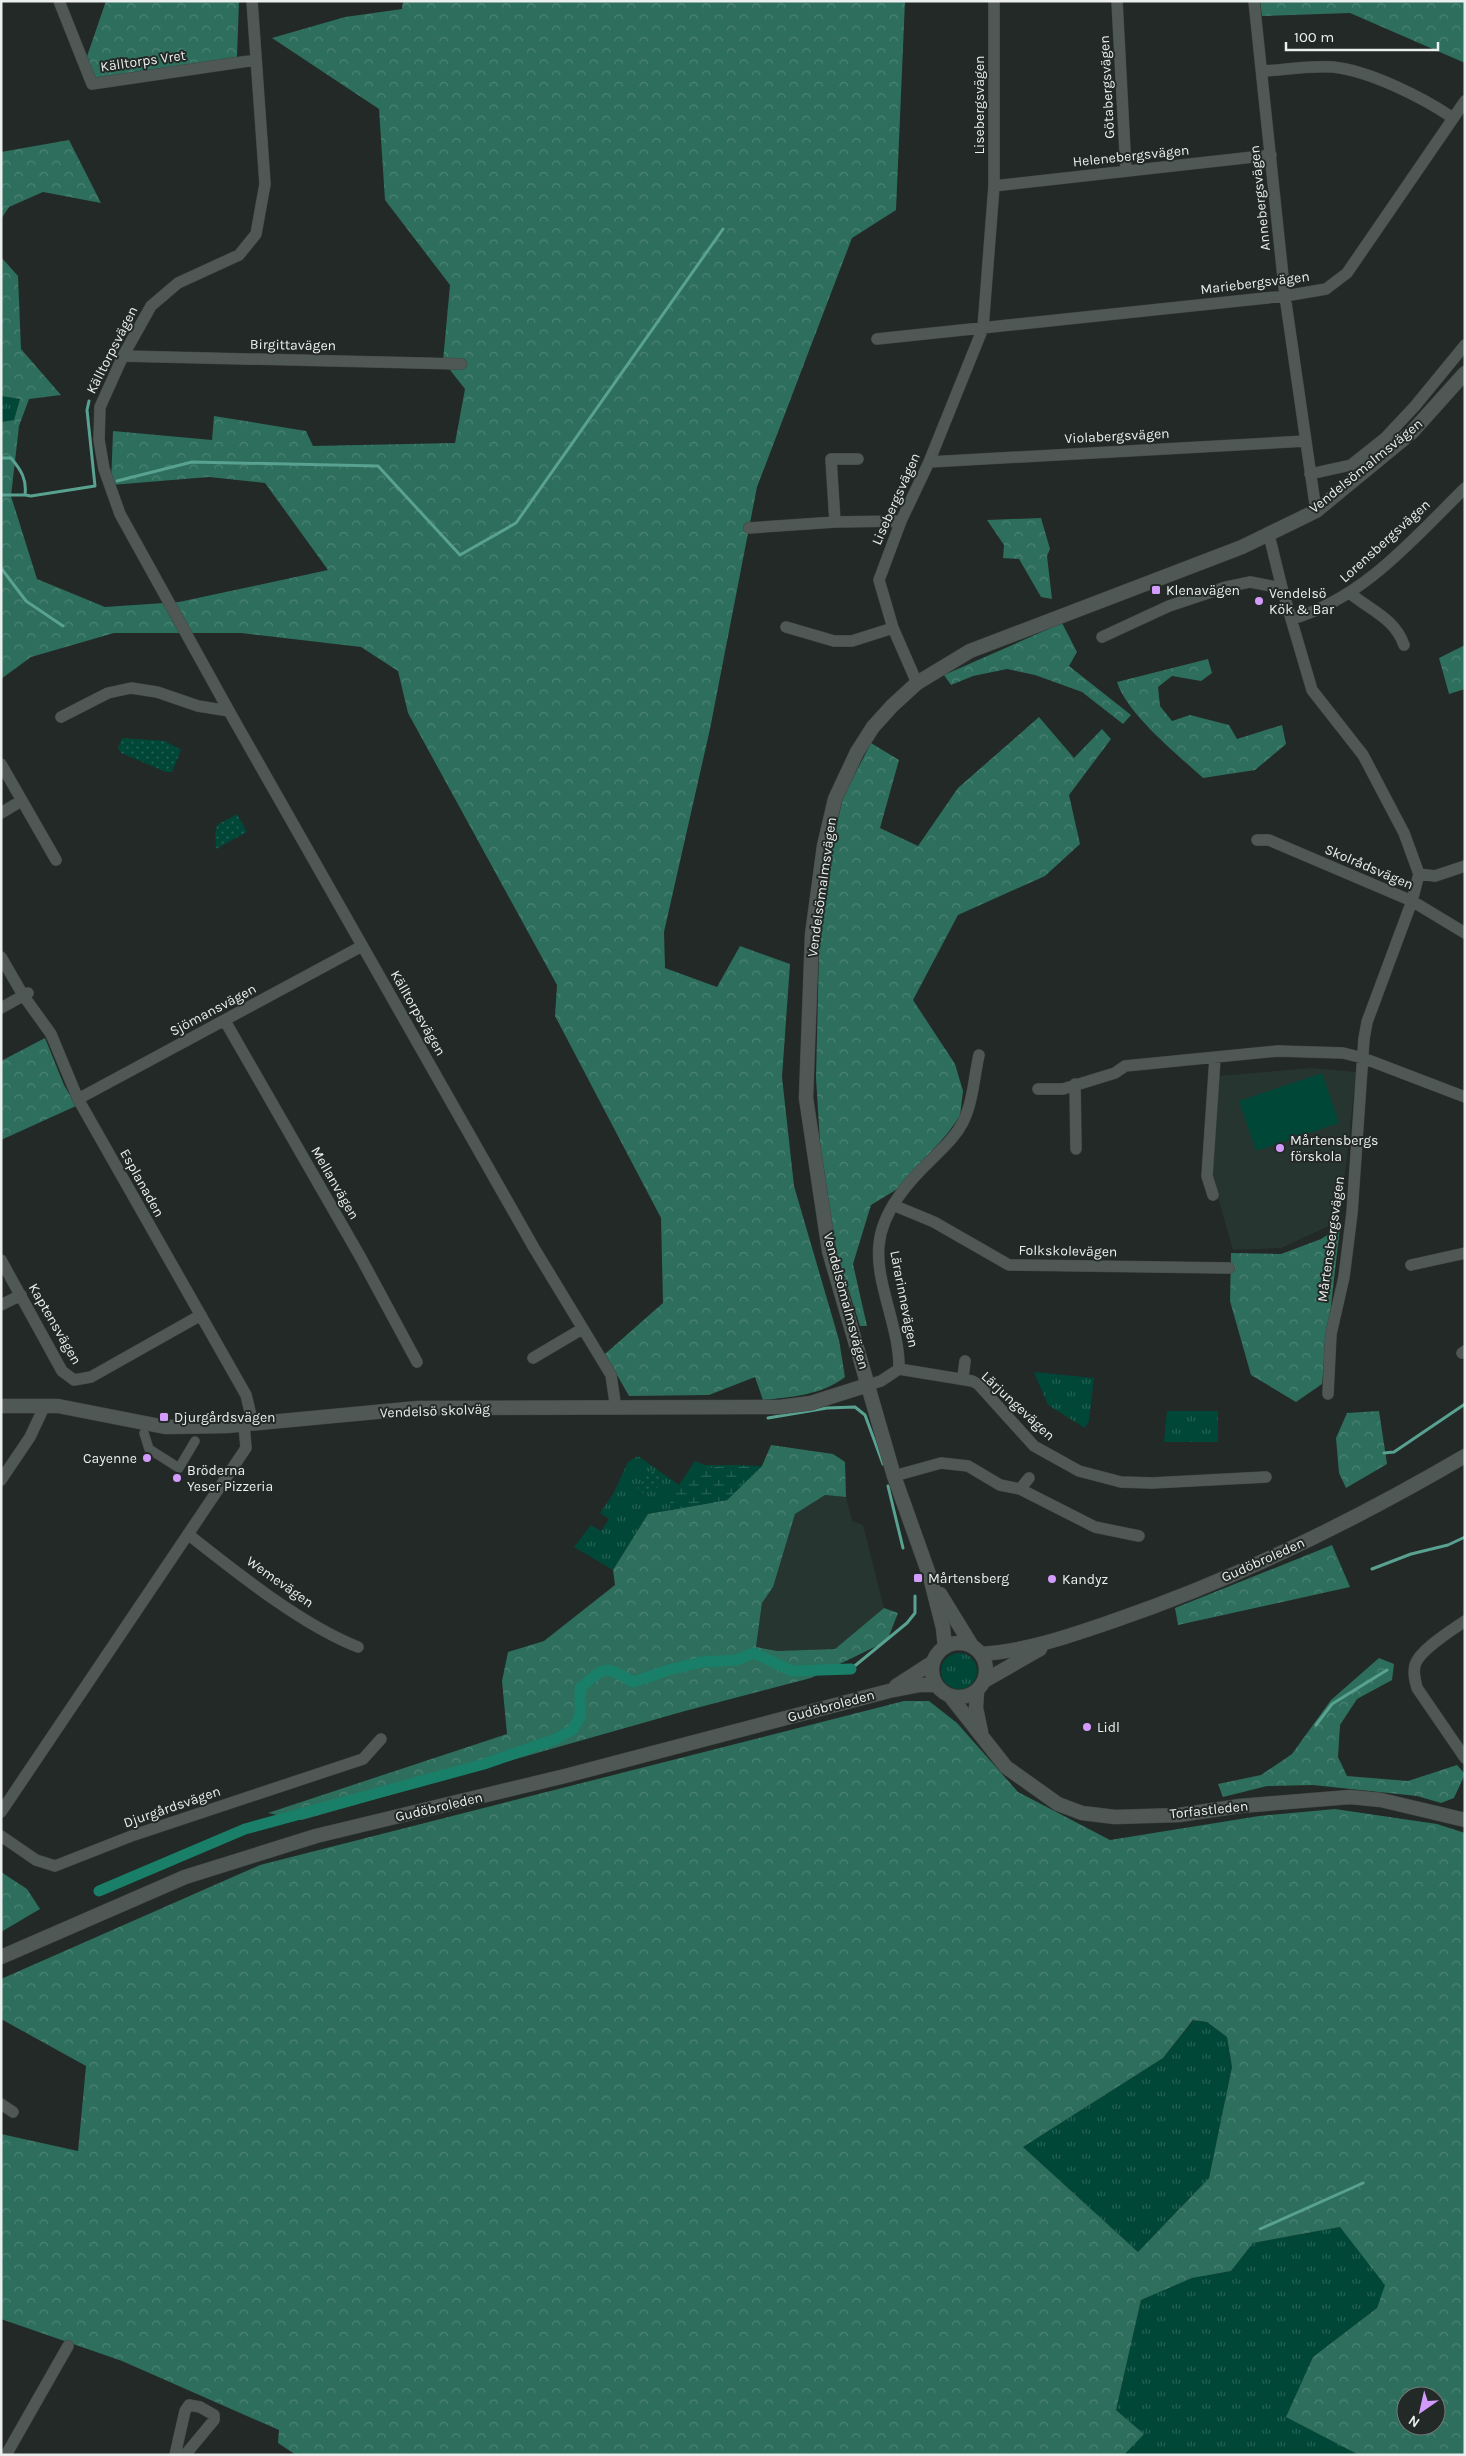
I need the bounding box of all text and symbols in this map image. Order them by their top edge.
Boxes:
scale bar [1286,20,1438,52]
text: 100 m [1294,28,1334,46]
street label: Götabergsvägen [1096,35,1118,139]
street label: Källtorps Vret [99,47,187,75]
street label: Lisebergsvägen [971,55,988,155]
street label: Helenebergsvägen [1072,141,1190,171]
street label: Annebergsvägen [1246,144,1274,252]
street label: Mariebergsvägen [1199,268,1311,298]
street label: Källtorpsvägen [83,303,141,397]
street label: Birgittavägen [250,336,336,354]
street label: Vendelsömalmsvägen [1306,415,1426,517]
street label: Violabergsvägen [1064,425,1170,447]
street label: Lisebergsvägen [868,450,924,548]
street label: Lorensbergsvägen [1336,496,1434,586]
place label: Klenavägen [1166,582,1240,599]
marker: Klenavägen [1150,584,1162,596]
place label: Vendelsö Kök & Bar [1269,585,1335,618]
marker: Vendelsö Kök & Bar [1253,595,1265,607]
street label: Vendelsömalmsvägen [804,816,840,958]
street label: Skolrådsvägen [1322,841,1416,893]
street label: Källtorpsvägen [387,967,449,1059]
street label: Sjömansvägen [167,980,259,1040]
place label: Mårtensbergs förskola [1290,1132,1378,1165]
marker: Mårtensbergs förskola [1274,1142,1286,1154]
street label: Mellanvägen [307,1144,363,1222]
street label: Esplanaden [116,1146,168,1220]
street label: Mårtensbergsvägen [1314,1175,1348,1303]
street label: Vendelsömalmsvägen [820,1231,872,1371]
street label: Folkskolevägen [1019,1242,1117,1260]
street label: Lärarinnevägen [886,1249,922,1349]
street label: Kaptensvägen [25,1280,85,1368]
street label: Lärjungevägen [978,1368,1058,1444]
street label: Vendelsö skolväg [380,1401,490,1421]
place label: Djurgårdsvägen [174,1409,276,1426]
marker: Djurgårdsvägen [158,1411,170,1423]
place label: Cayenne [83,1450,137,1467]
marker: Cayenne [141,1452,153,1464]
place label: Bröderna Yeser Pizzeria [187,1462,273,1495]
marker: Bröderna Yeser Pizzeria [171,1472,183,1484]
street label: Gudöbroleden [1219,1534,1307,1586]
street label: Wemevägen [243,1553,317,1611]
place label: Mårtensberg [928,1570,1009,1587]
place label: Kandyz [1062,1571,1108,1588]
marker: Mårtensberg [912,1572,924,1584]
marker: Kandyz [1046,1573,1058,1585]
street label: Gudöbroleden [786,1686,876,1726]
place label: Lidl [1097,1719,1120,1736]
marker: Lidl [1081,1721,1093,1733]
street label: Djurgårdsvägen [121,1782,223,1832]
street label: Gudöbroleden [393,1789,485,1825]
street label: Torfastleden [1169,1797,1249,1823]
north arrow [1396,2386,1446,2436]
text: N [1405,2412,1423,2431]

